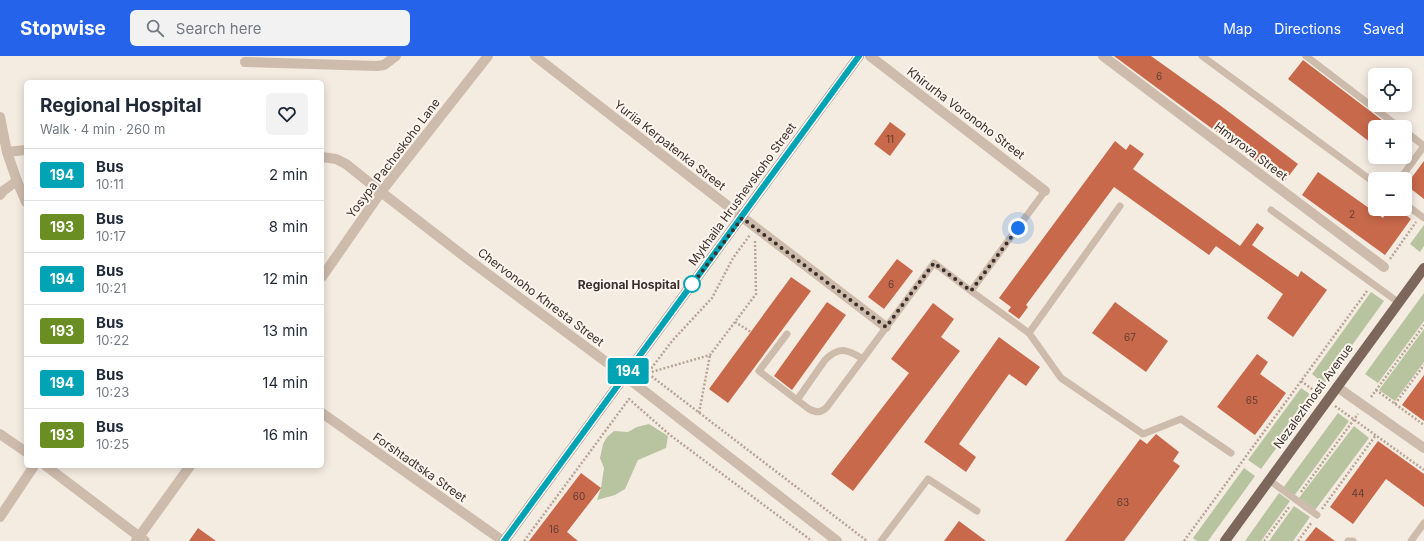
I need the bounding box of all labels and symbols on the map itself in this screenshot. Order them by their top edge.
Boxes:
street label: Khirurha Voronoho Street [904,64,1028,162]
house number: 6 [1156,70,1162,82]
street label: Yosypa Pachoskoho Lane [343,95,443,221]
street label: Yuriia Kerpatenka Street [611,97,729,193]
street label: Hmyrova Street [1211,119,1291,183]
street label: Mykhaila Hrushevskoho Street [685,120,799,268]
house number: 11 [886,133,894,145]
house number: 2 [1349,208,1355,220]
your location [1008,218,1028,238]
street label: Chervonoho Khresta Street [475,245,607,349]
marker: Regional Hospital [683,275,701,293]
place label: Regional Hospital [578,277,680,292]
house number: 6 [888,278,894,290]
house number: 67 [1124,331,1136,343]
street label: Nezalezhnosti Avenue [1270,341,1356,451]
line badge: 194 [605,358,651,384]
house number: 65 [1246,394,1258,406]
street label: Forshtadtska Street [370,429,470,505]
house number: 44 [1352,487,1364,499]
house number: 60 [573,490,585,502]
house number: 63 [1117,496,1129,508]
house number: 16 [549,523,559,535]

